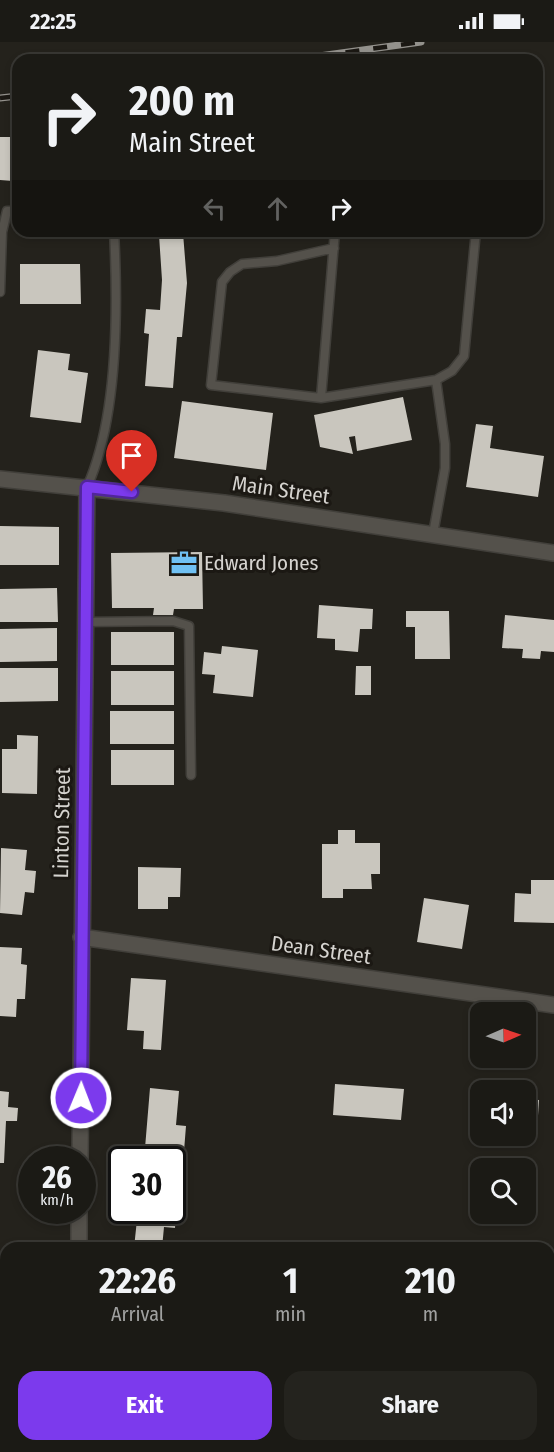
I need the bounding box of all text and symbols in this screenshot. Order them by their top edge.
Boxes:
text: 22:25 [30,8,76,35]
text: 200 m [129,76,235,126]
icon: right [30,78,108,156]
text: Main Street [129,127,255,159]
icon: left [198,192,231,225]
icon: ahead [261,192,294,225]
icon: right [324,192,357,225]
pin [106,430,157,492]
icon: arrive [115,439,148,472]
street label: Main Street [231,470,332,510]
office icon: Edward Jones [169,548,199,578]
place label: Edward Jones [204,550,319,576]
street label: Linton Street [48,767,76,879]
street label: Dean Street [270,930,373,970]
north arrow [470,1002,536,1068]
map controls [470,1002,536,1224]
position arrow [49,1066,113,1130]
button: sound [470,1080,536,1146]
speed limit sign: 30 [108,1146,186,1224]
button: search [470,1158,536,1224]
text: 26 [42,1160,72,1196]
text: km/h [40,1191,74,1209]
text: 22:26 [99,1259,176,1303]
text: 1 [283,1259,298,1303]
text: 210 [405,1259,456,1303]
text: Arrival [111,1302,164,1326]
text: min [275,1302,306,1326]
text: m [423,1302,438,1326]
button: Exit [18,1371,272,1440]
button: Share [284,1371,537,1440]

